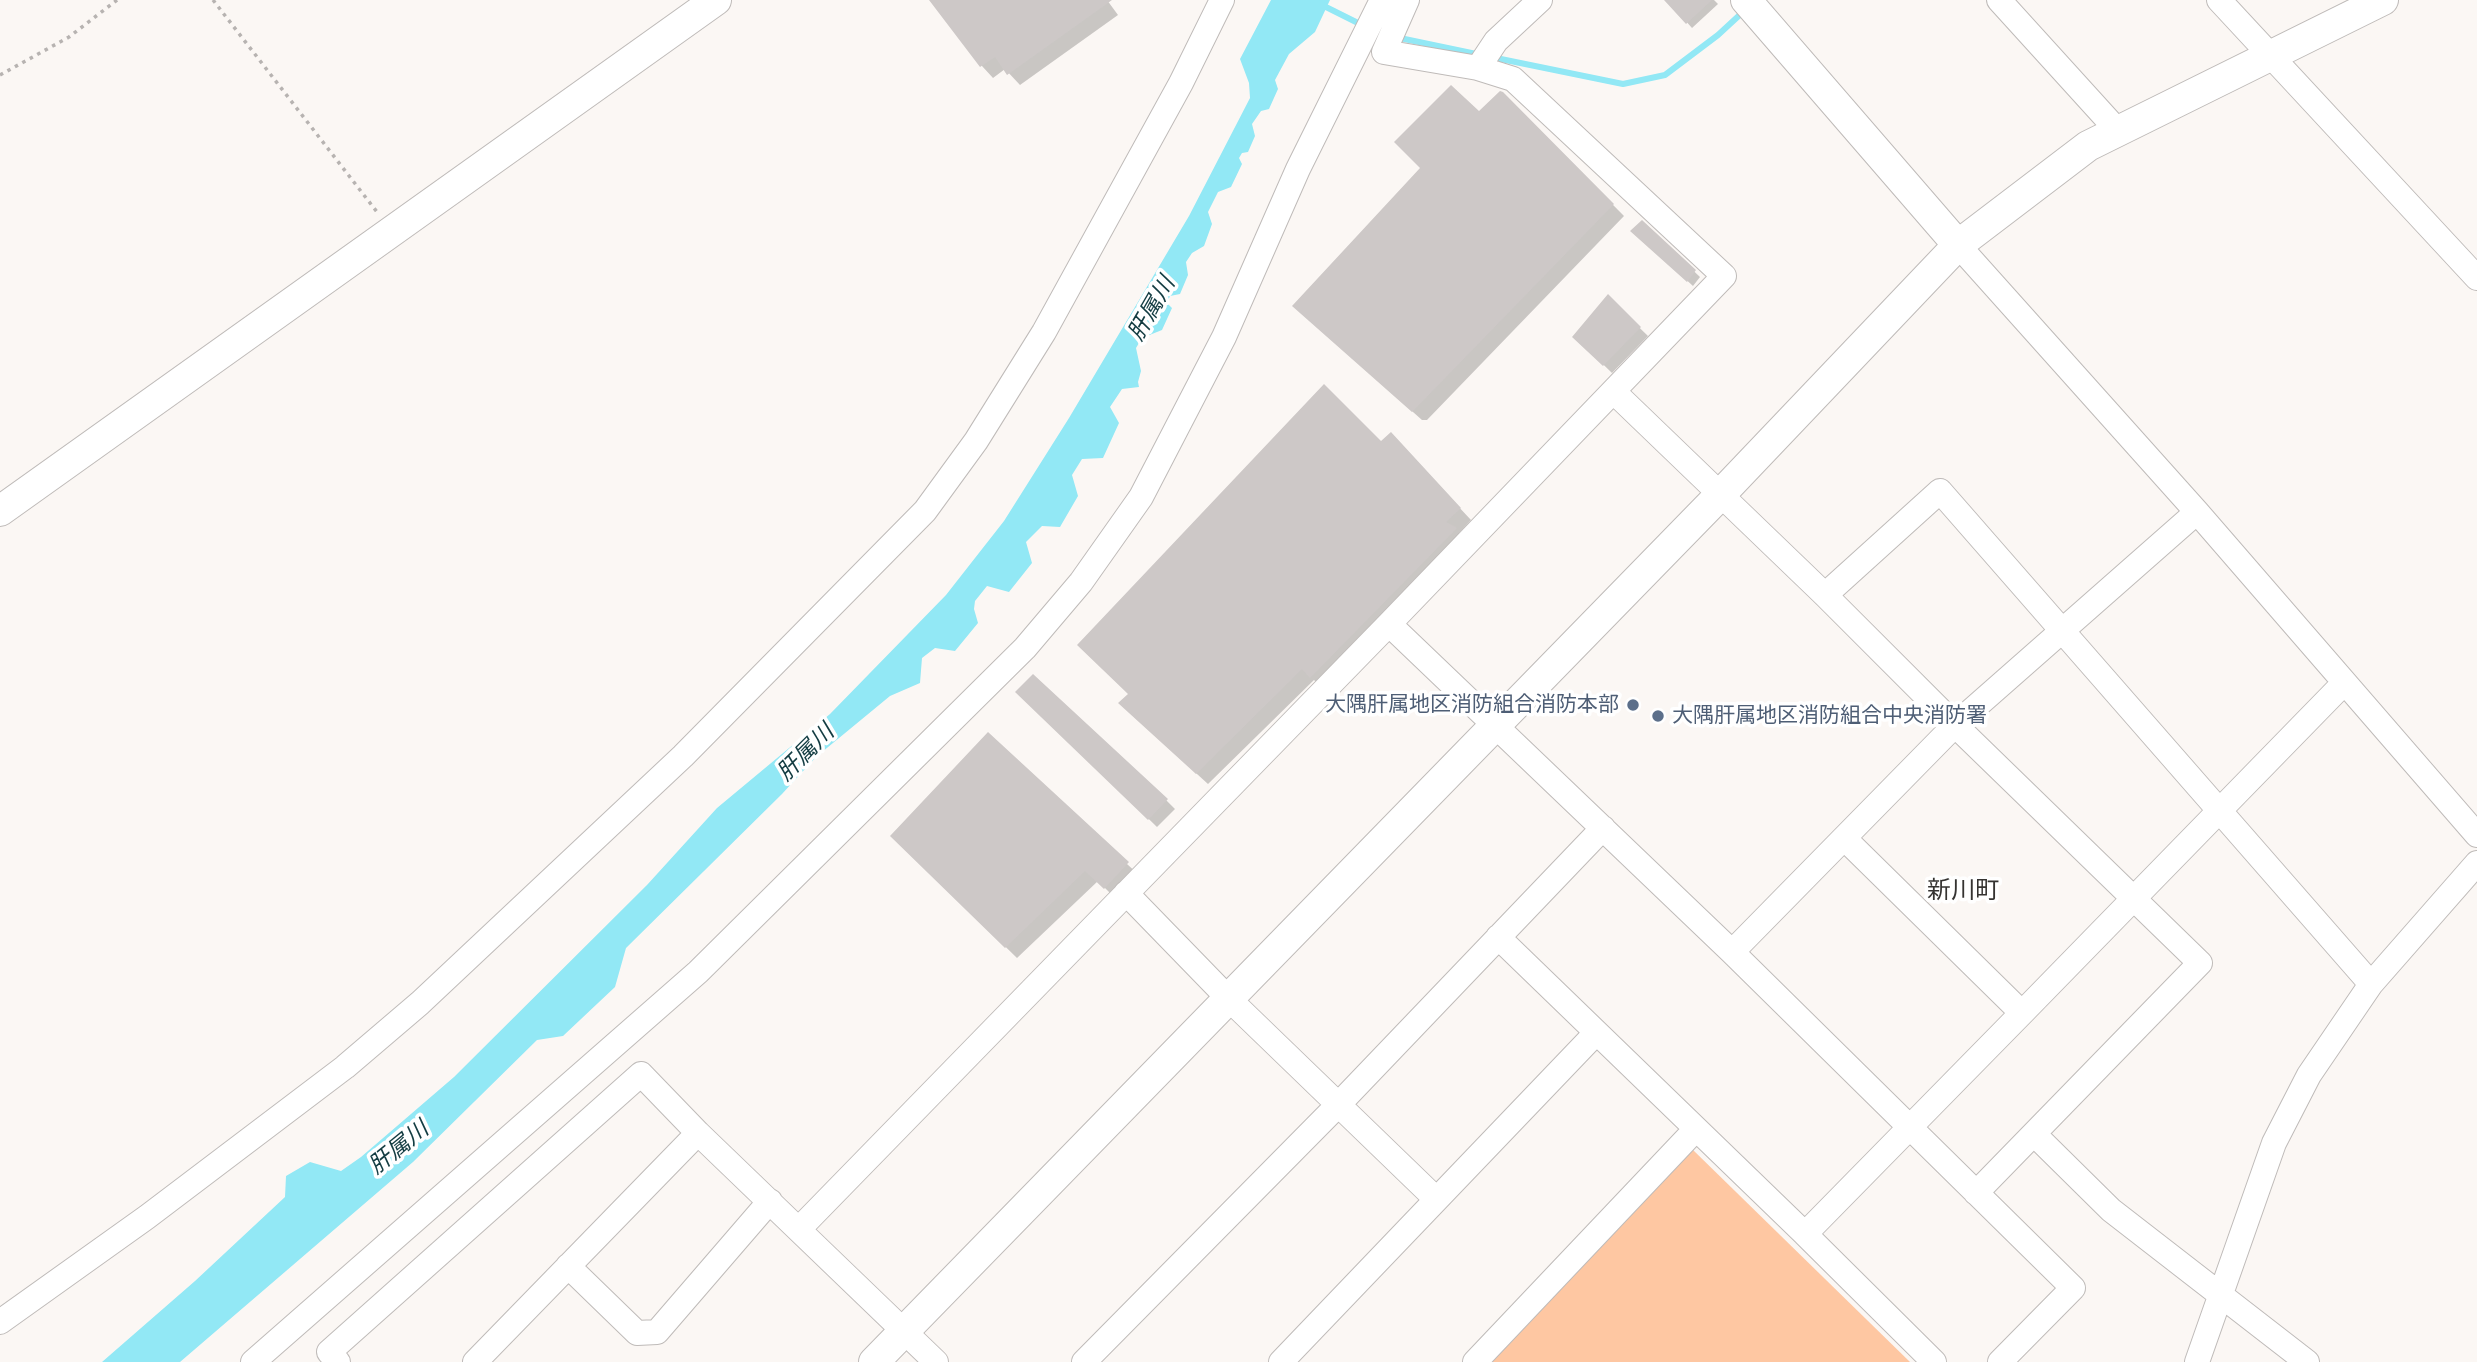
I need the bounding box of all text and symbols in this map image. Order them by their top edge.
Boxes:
water label: 肝属川 [1123,272,1181,346]
place label: 大隅肝属地区消防組合消防本部 [1325,692,1619,718]
marker: 大隅肝属地区消防組合消防本部 [1625,697,1641,713]
place label: 大隅肝属地区消防組合中央消防署 [1672,703,1987,729]
marker: 大隅肝属地区消防組合中央消防署 [1650,708,1666,724]
water label: 肝属川 [772,719,840,787]
district label: 新川町 [1927,877,1999,905]
water label: 肝属川 [364,1116,434,1180]

